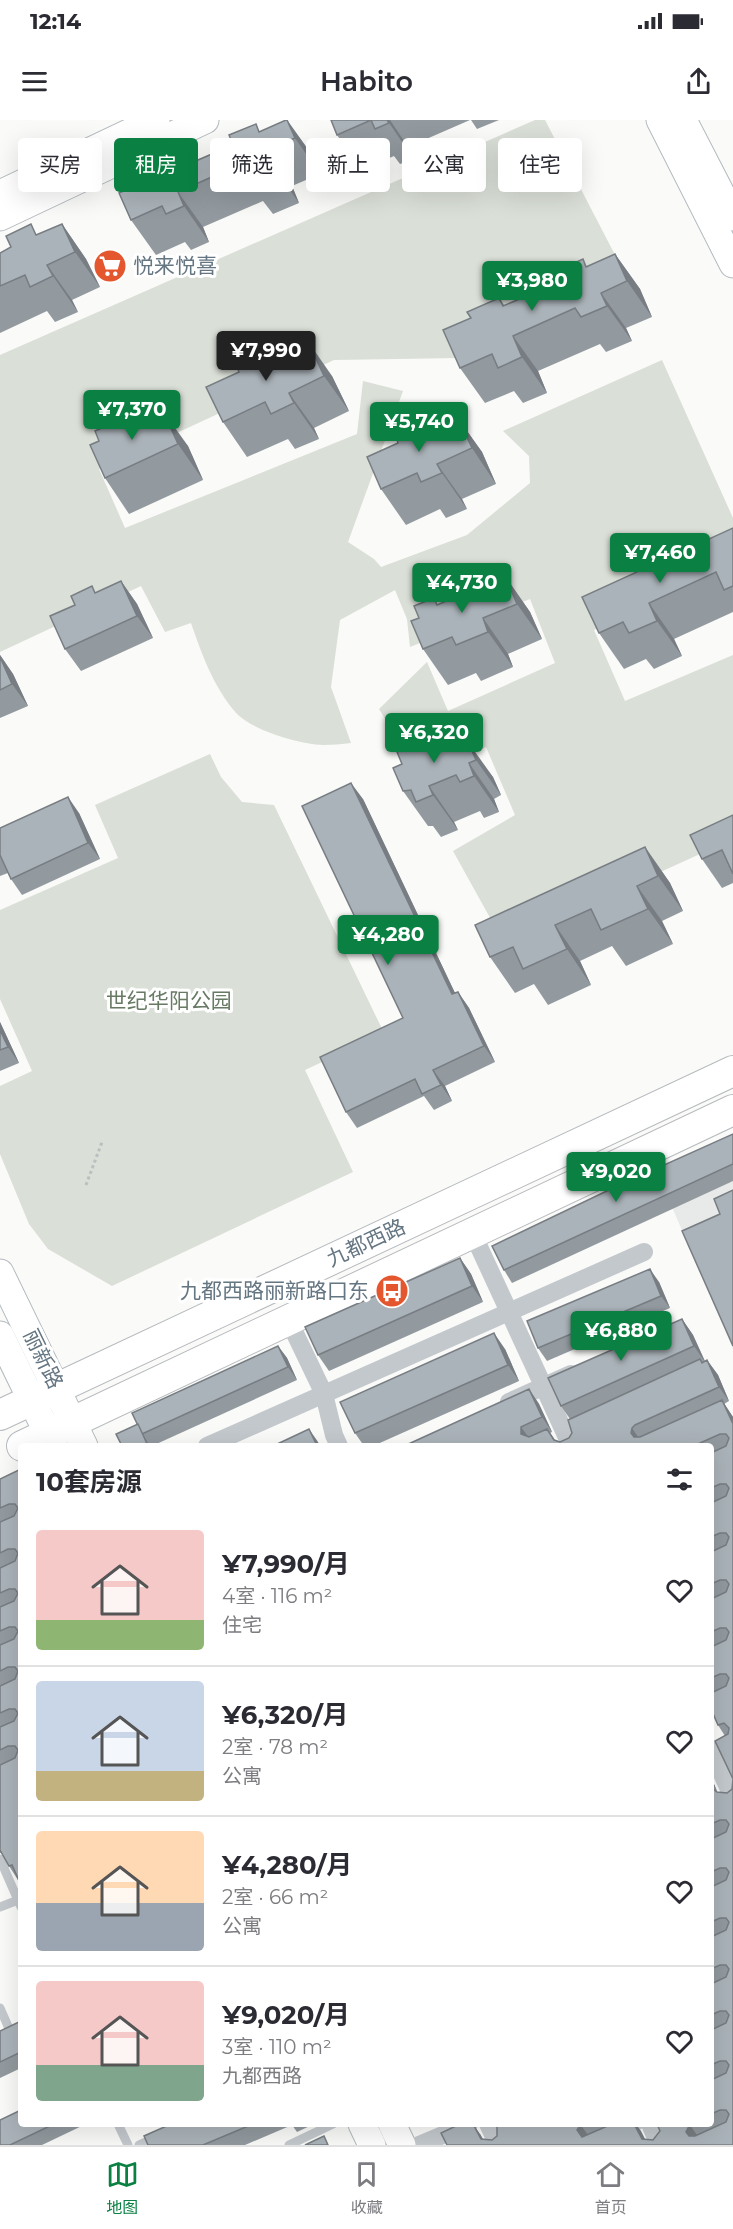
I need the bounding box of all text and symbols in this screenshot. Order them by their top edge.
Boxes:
text: 12:14 [30,8,81,35]
icon: menu [18,65,51,98]
text: Habito [320,65,413,98]
icon: share [682,65,715,98]
chip: 买房 [18,138,102,192]
chip: 租房 [114,138,198,192]
chip: 筛选 [210,138,294,192]
chip: 新上 [306,138,390,192]
chip: 公寓 [402,138,486,192]
chip: 住宅 [498,138,582,192]
supermarket icon: 悦来悦喜 [92,248,128,284]
place label: 悦来悦喜 [133,253,217,278]
pin: ¥3,980 [483,261,581,312]
text: ¥3,980 [496,268,568,292]
pin: ¥7,990 [217,331,315,382]
text: ¥7,990 [231,338,301,362]
pin: ¥7,370 [83,390,181,441]
text: ¥7,370 [97,397,167,421]
pin: ¥5,740 [370,402,468,453]
text: ¥5,740 [384,409,454,433]
pin: ¥7,460 [611,533,709,584]
text: ¥7,460 [624,540,696,564]
pin: ¥4,730 [413,563,511,614]
text: ¥4,730 [426,570,498,594]
pin: ¥6,320 [385,713,483,764]
text: ¥6,320 [399,720,469,744]
pin: ¥4,280 [339,915,437,966]
text: ¥4,280 [352,922,424,946]
park label: 世纪华阳公园 [106,988,232,1013]
pin: ¥9,020 [567,1152,665,1203]
text: ¥9,020 [580,1159,652,1183]
street label: 九都西路 [322,1213,409,1272]
bus stop icon: 九都西路丽新路口东 [374,1273,410,1309]
place label: 九都西路丽新路口东 [180,1278,369,1303]
pin: ¥6,880 [572,1311,670,1362]
text: ¥6,880 [585,1318,657,1342]
street label: 丽新路 [18,1325,68,1393]
icon: filters [663,1463,696,1496]
text: 10套房源 [36,1466,142,1498]
text: ¥7,990/月 [222,1548,350,1580]
icon: home [84,1554,156,1626]
icon: heart [663,1574,696,1607]
text: 4室 · 116 m² [222,1584,332,1608]
text: 住宅 [222,1613,262,1637]
text: ¥6,320/月 [222,1699,349,1731]
icon: home [84,1705,156,1777]
icon: heart [663,1725,696,1758]
text: 2室 · 78 m² [222,1735,328,1759]
text: 公寓 [222,1764,262,1788]
text: ¥4,280/月 [222,1849,352,1881]
icon: home [84,1855,156,1927]
icon: heart [663,1875,696,1908]
text: 2室 · 66 m² [222,1885,328,1909]
text: 公寓 [222,1914,262,1938]
text: ¥9,020/月 [222,1999,350,2031]
icon: home [84,2005,156,2077]
icon: heart [663,2025,696,2058]
text: 3室 · 110 m² [222,2035,332,2059]
text: 九都西路 [222,2064,302,2088]
tab: 地图 [106,2158,139,2218]
tab: 收藏 [350,2158,383,2218]
tab: 首页 [594,2158,627,2218]

